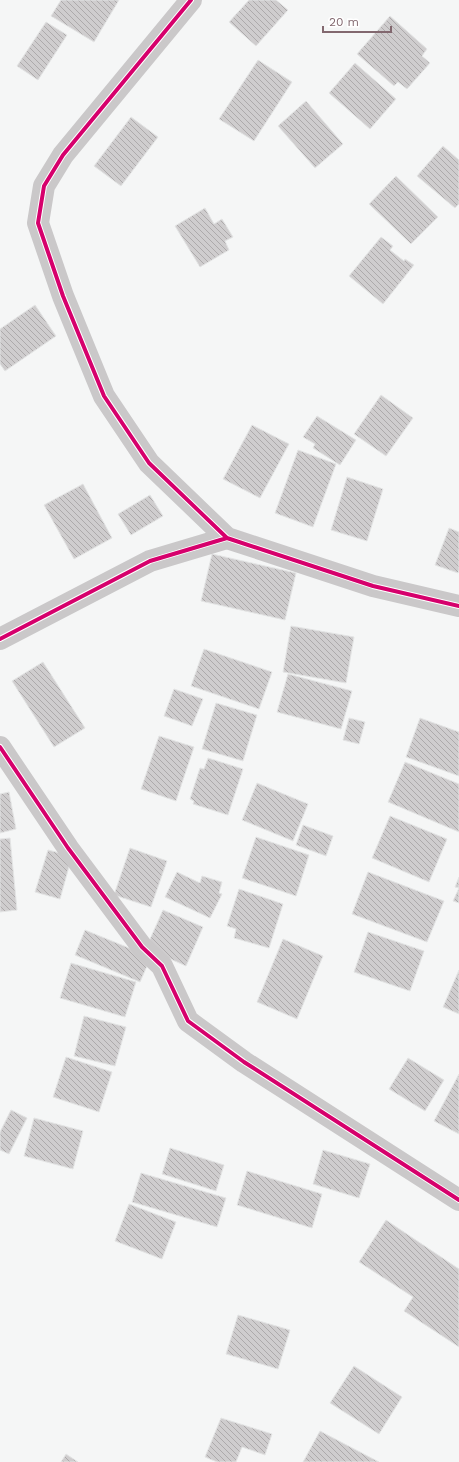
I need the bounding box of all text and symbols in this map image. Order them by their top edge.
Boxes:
scale bar [323,8,391,34]
text: 20 m [329,15,359,29]

